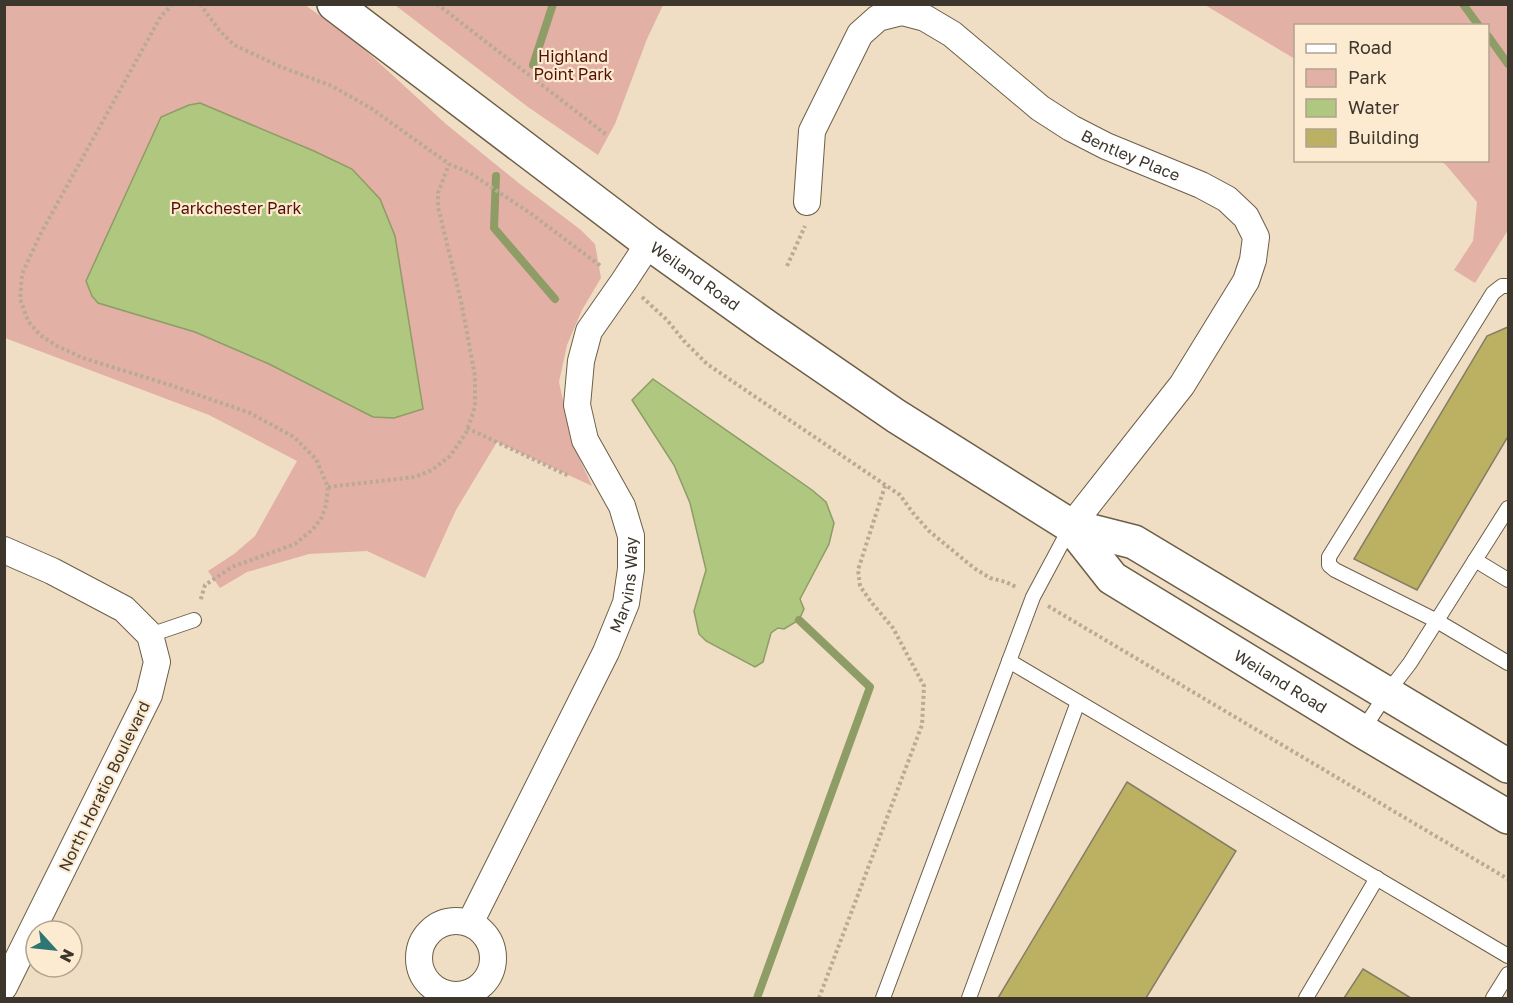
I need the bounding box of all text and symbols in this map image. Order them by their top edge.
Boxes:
legend [1294,24,1489,162]
text: Road [1348,36,1392,58]
park label: Highland Point Park [534,46,612,84]
text: Park [1348,66,1387,88]
text: Water [1348,96,1399,118]
street label: Bentley Place [1078,125,1183,185]
text: Building [1348,126,1419,148]
park label: Parkchester Park [170,198,302,218]
street label: Weiland Road [646,237,744,315]
street label: Marvins Way [605,537,641,635]
street label: Weiland Road [1231,645,1331,717]
street label: North Horatio Boulevard [54,698,154,874]
north arrow [24,919,84,979]
text: N [56,946,79,966]

